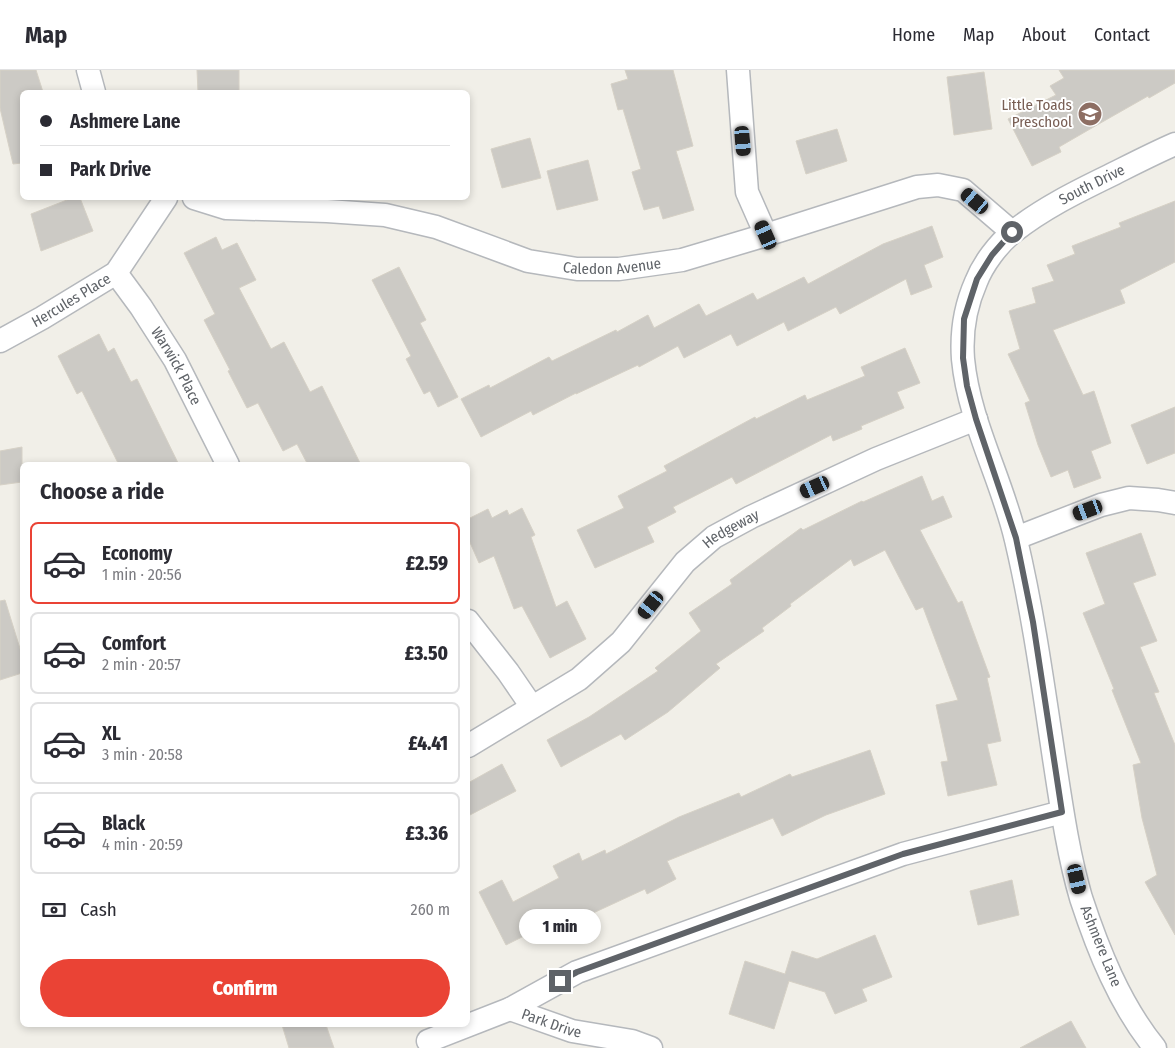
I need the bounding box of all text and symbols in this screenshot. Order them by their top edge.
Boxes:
text: Map [25,21,67,49]
text: Home [892,24,935,46]
text: Map [963,24,994,46]
text: About [1022,24,1066,46]
text: Contact [1094,24,1150,46]
place label: Little Toads Preschool [1001,96,1072,131]
school or university icon: Little Toads Preschool [1077,101,1103,127]
text: Ashmere Lane [70,110,181,133]
car [734,125,751,157]
text: Park Drive [70,158,151,181]
street label: South Drive [1056,161,1128,209]
car [958,186,991,216]
car [753,218,778,252]
route start [1001,221,1023,243]
street label: Caledon Avenue [562,254,662,278]
street label: Hercules Place [28,269,114,331]
street label: Warwick Place [147,324,205,408]
car [798,474,831,500]
text: Choose a ride [40,478,164,505]
car [1071,498,1104,522]
street label: Hedgeway [699,505,762,552]
icon: car [42,541,87,586]
text: Economy [102,542,172,565]
text: £2.59 [406,552,448,575]
text: 1 min · 20:56 [102,565,182,584]
car [635,589,666,621]
icon: car [42,631,87,676]
text: Comfort [102,632,166,655]
text: £3.50 [405,642,448,665]
text: 2 min · 20:57 [102,655,181,674]
icon: car [42,721,87,766]
text: XL [102,722,121,745]
text: £4.41 [408,732,448,755]
text: 3 min · 20:58 [102,745,183,764]
icon: car [42,811,87,856]
text: Black [102,812,145,835]
text: £3.36 [405,822,448,845]
text: 4 min · 20:59 [102,835,183,854]
car [1066,863,1087,895]
icon: cash [40,896,68,924]
text: Cash [80,898,117,921]
text: 260 m [411,900,450,919]
street label: Ashmere Lane [1077,903,1125,989]
callout: 1 min [519,908,601,944]
text: 1 min [543,917,577,936]
button: Confirm [40,959,450,1017]
route end [549,970,571,992]
street label: Park Drive [519,1005,583,1041]

